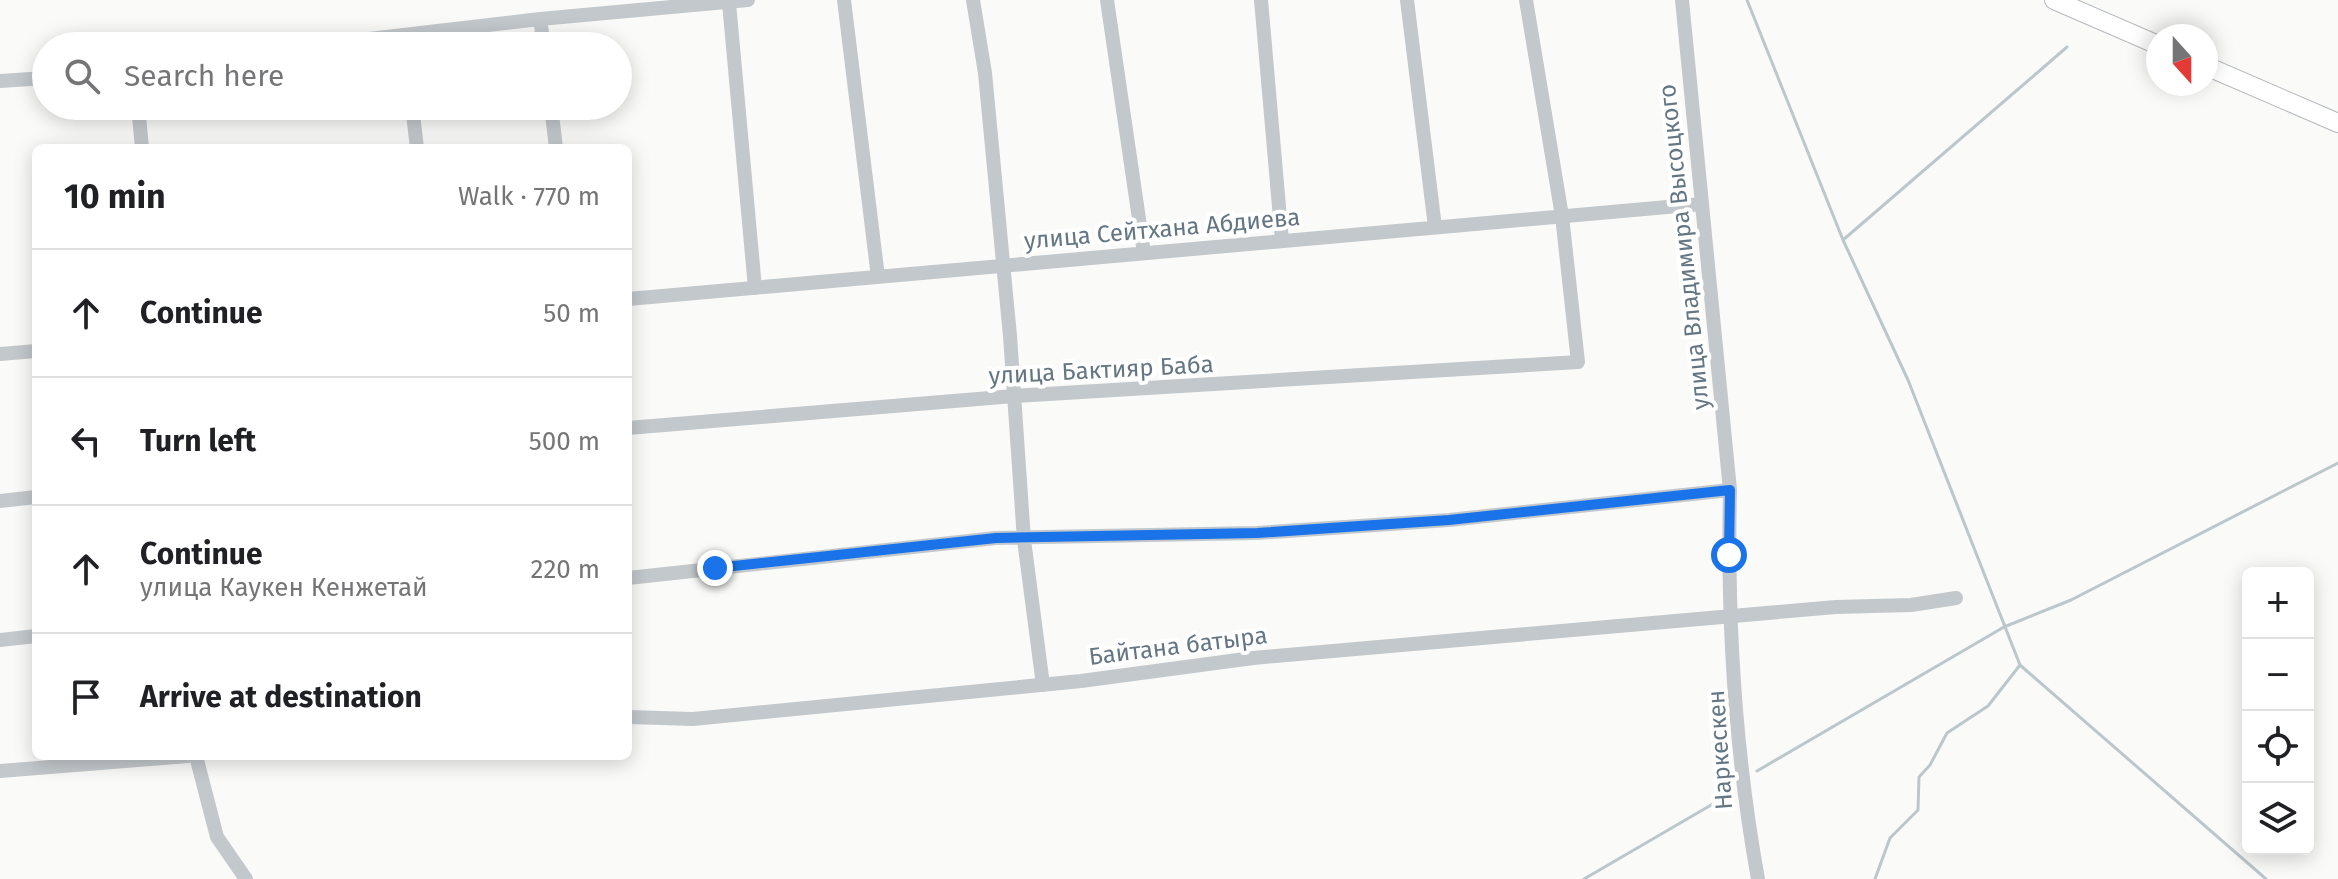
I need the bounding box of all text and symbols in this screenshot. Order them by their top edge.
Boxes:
north arrow [2146,24,2218,96]
search box [32,32,632,120]
icon: search [60,54,104,98]
text: Search here [124,58,284,94]
street label: улица Владимира Высоцкого [1653,83,1715,411]
text: 10 min [64,176,166,217]
text: Walk · 770 m [458,181,600,212]
street label: улица Сейтхана Абдиева [1023,203,1301,255]
icon: ahead [64,291,108,335]
text: Continue [140,295,263,331]
text: 50 m [543,298,600,329]
street label: улица Бактияр Баба [988,350,1214,390]
icon: left [64,419,108,463]
text: Turn left [140,423,256,459]
text: 500 m [529,426,600,457]
text: Continue [140,536,263,572]
route start [1711,537,1747,573]
icon: ahead [64,547,108,591]
route end [697,550,733,586]
text: 220 m [531,554,600,585]
map controls [2242,567,2314,855]
button: + [2242,567,2314,639]
text: улица Каукен Кенжетай [140,572,428,603]
street label: Байтана батыра [1087,621,1269,671]
button: − [2242,639,2314,711]
icon: arrive [64,675,108,719]
text: Arrive at destination [140,679,422,715]
street label: Наркескен [1702,689,1738,811]
button: locate [2242,711,2314,783]
button: layers [2242,783,2314,855]

